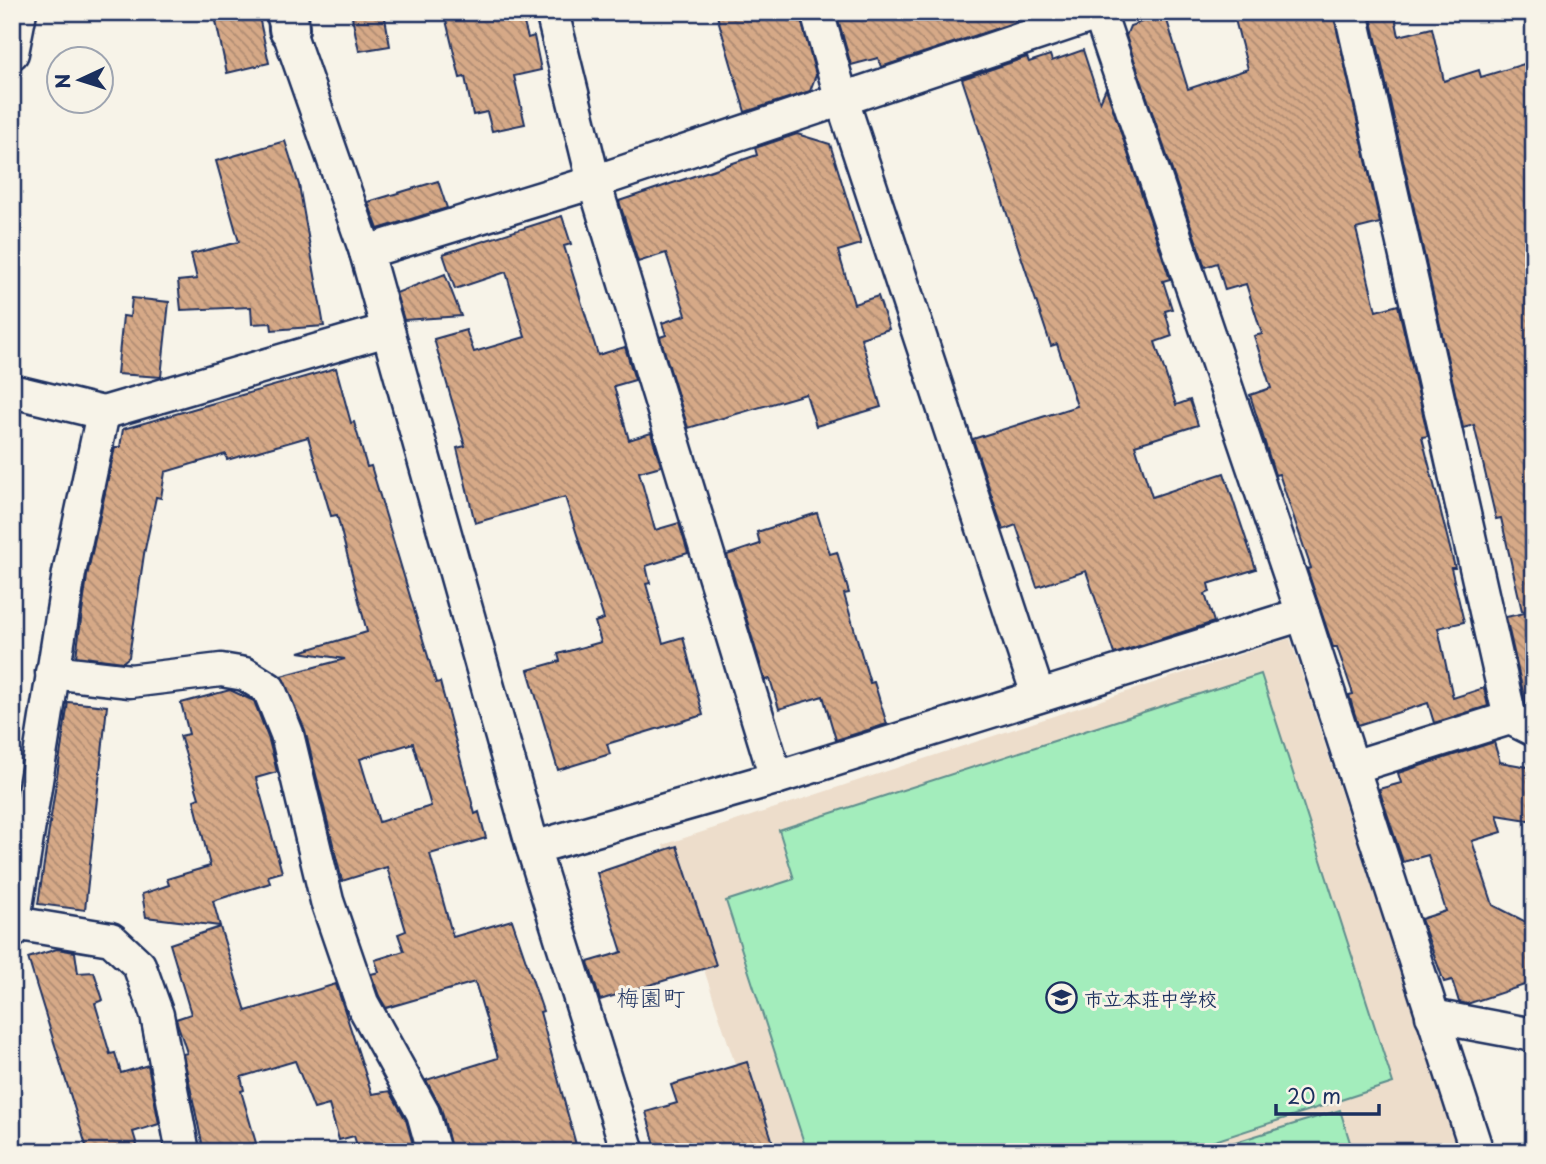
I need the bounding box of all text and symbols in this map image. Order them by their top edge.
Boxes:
north arrow [46,46,116,116]
text: N [48,73,77,90]
district label: 梅園町 [617,979,686,1014]
school or university icon: 市立本荘中学校 [1044,981,1078,1015]
place label: 市立本荘中学校 [1084,984,1217,1012]
scale bar [1276,1073,1380,1117]
text: 20 m [1287,1079,1341,1111]

